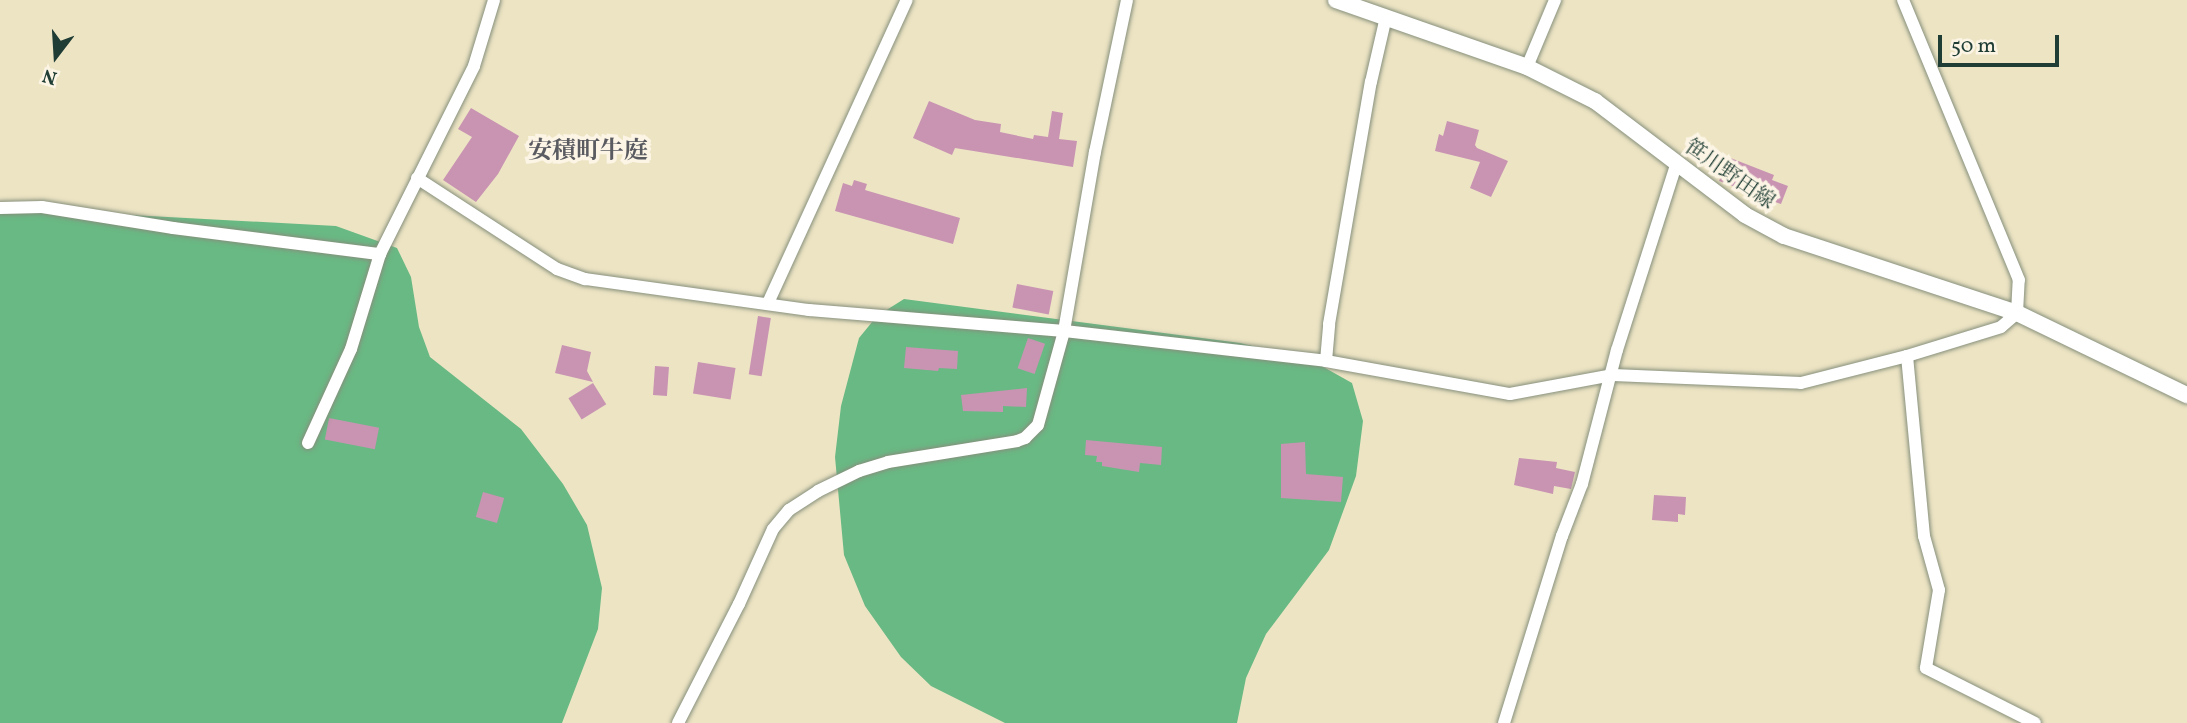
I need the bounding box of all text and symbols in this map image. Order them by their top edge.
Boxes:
north arrow [21,21,91,91]
scale bar [1942,21,2063,65]
text: 50 m [1951,32,1996,61]
text: N [39,62,60,91]
street label: 笹川野田線 [1679,135,1779,215]
district label: 安積町牛庭 [528,139,648,167]

